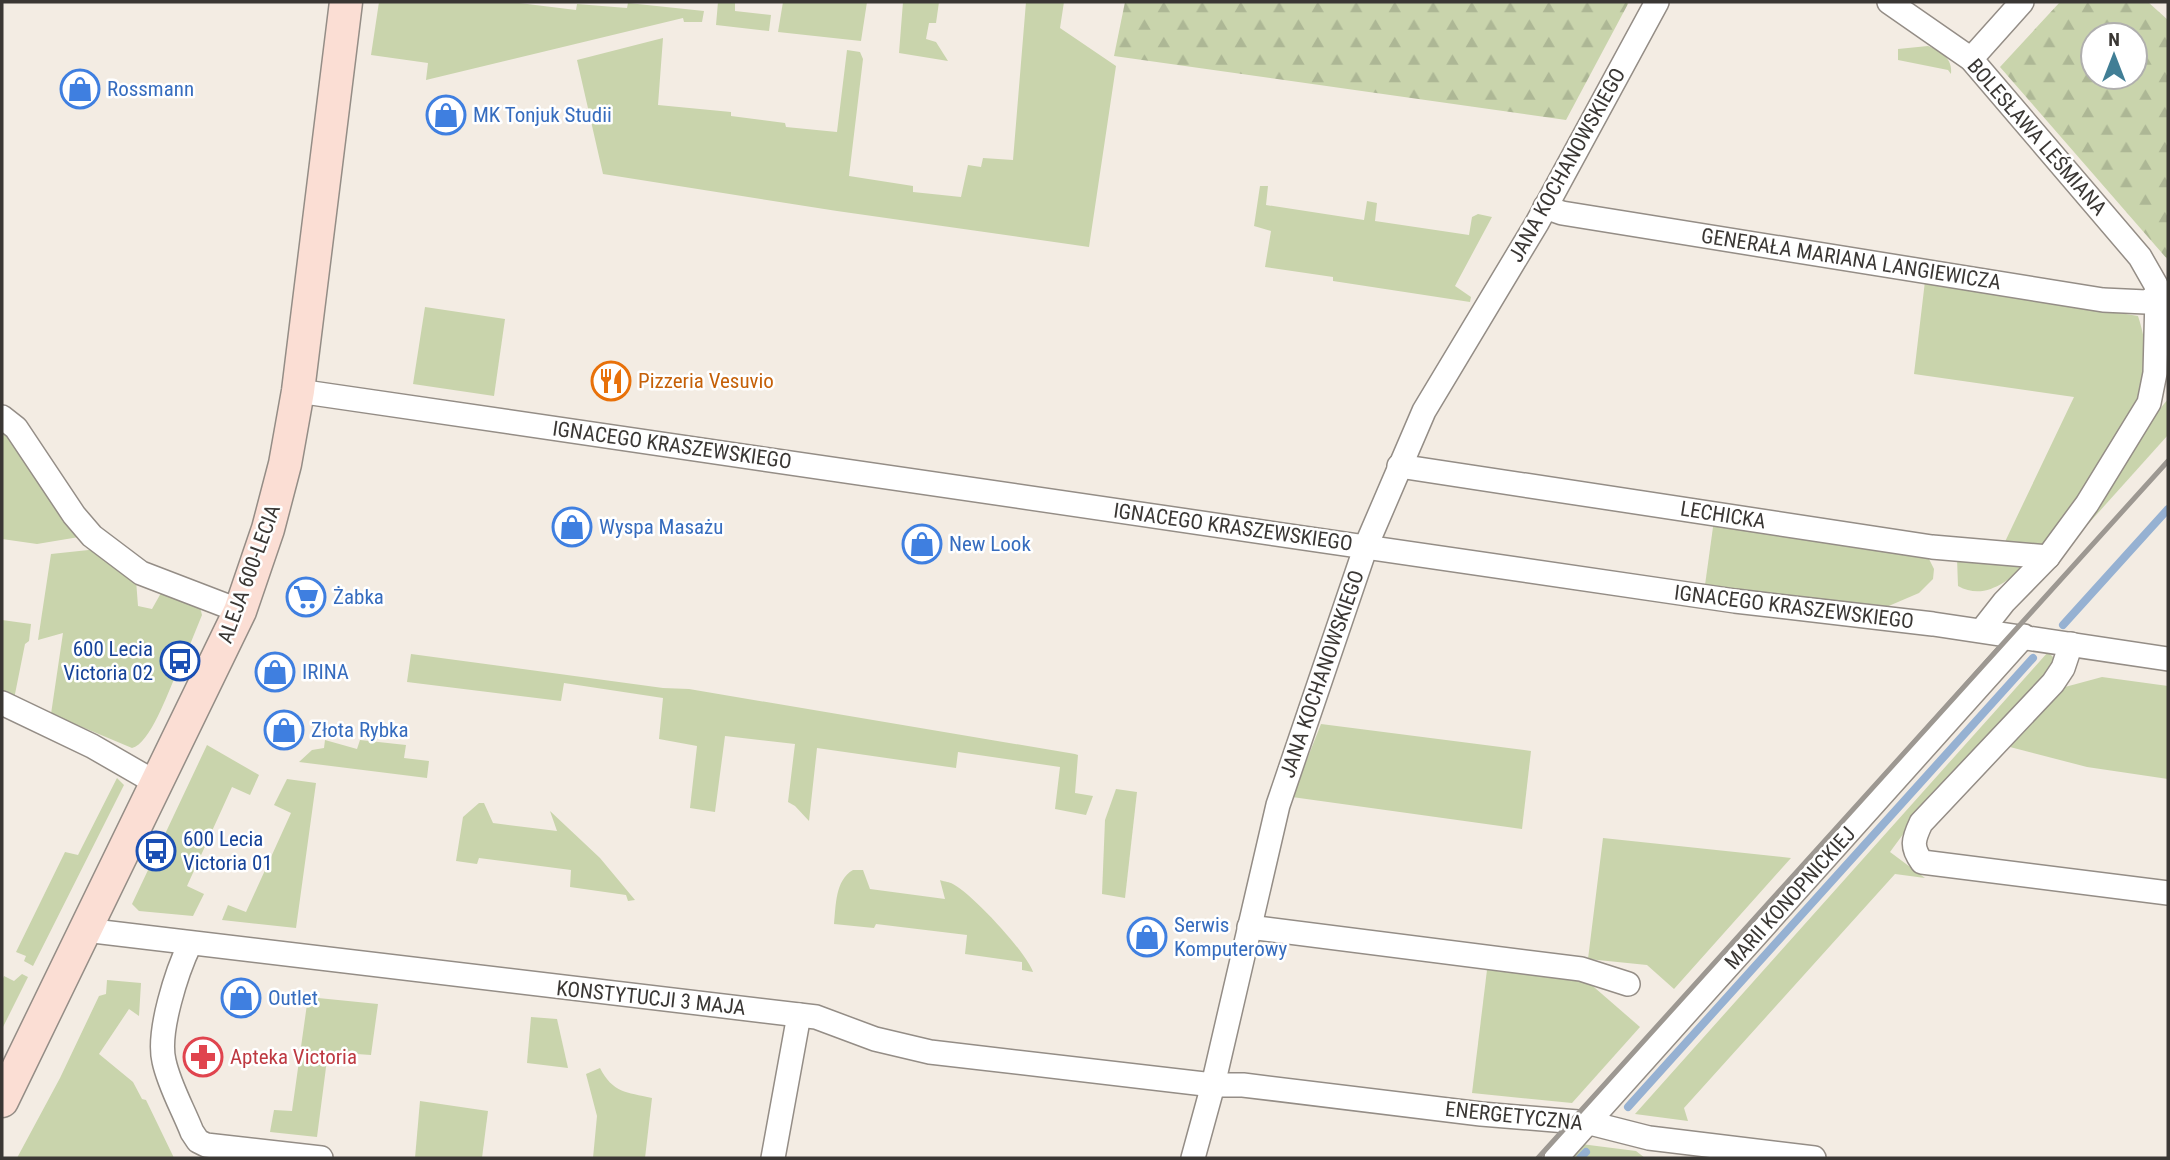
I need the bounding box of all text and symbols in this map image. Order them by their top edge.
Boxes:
north arrow [2079,21,2149,91]
text: N [2108,28,2120,51]
street label: BOLESŁAWA LEŚMIANA [1963,54,2111,220]
street label: JANA KOCHANOWSKIEGO [1504,64,1630,266]
shop icon: Rossmann [59,68,101,110]
place label: Rossmann [107,77,194,101]
shop icon: MK Tonjuk Studii [425,94,467,136]
place label: MK Tonjuk Studii [473,103,612,127]
street label: GENERAŁA MARIANA LANGIEWICZA [1699,223,2003,295]
restaurant icon: Pizzeria Vesuvio [590,360,632,402]
place label: Pizzeria Vesuvio [638,369,774,393]
street label: IGNACEGO KRASZEWSKIEGO [551,416,793,474]
street label: LECHICKA [1679,496,1767,534]
street label: IGNACEGO KRASZEWSKIEGO [1112,498,1354,556]
street label: ALEJA 600-LECIA [213,501,285,647]
shop icon: Wyspa Masażu [551,506,593,548]
place label: Wyspa Masażu [599,515,723,539]
shop icon: New Look [901,523,943,565]
place label: New Look [949,532,1031,556]
street label: JANA KOCHANOWSKIEGO [1275,567,1369,781]
supermarket icon: Żabka [285,576,327,618]
street label: IGNACEGO KRASZEWSKIEGO [1673,580,1915,634]
place label: Żabka [333,585,384,609]
place label: 600 Lecia Victoria 02 [63,637,153,685]
bus stop icon: 600 Lecia Victoria 02 [159,640,201,682]
shop icon: IRINA [254,651,296,693]
place label: IRINA [302,660,349,684]
shop icon: Złota Rybka [263,709,305,751]
place label: Złota Rybka [311,718,409,742]
street label: MARII KONOPNICKIEJ [1720,822,1860,974]
place label: 600 Lecia Victoria 01 [183,827,273,875]
bus stop icon: 600 Lecia Victoria 01 [135,830,177,872]
place label: Serwis Komputerowy [1174,913,1287,961]
shop icon: Serwis Komputerowy [1126,916,1168,958]
street label: KONSTYTUCJI 3 MAJA [555,976,747,1020]
shop icon: Outlet [220,977,262,1019]
place label: Outlet [268,986,318,1010]
pharmacy icon: Apteka Victoria [182,1036,224,1078]
place label: Apteka Victoria [230,1045,357,1069]
street label: ENERGETYCZNA [1444,1097,1584,1135]

